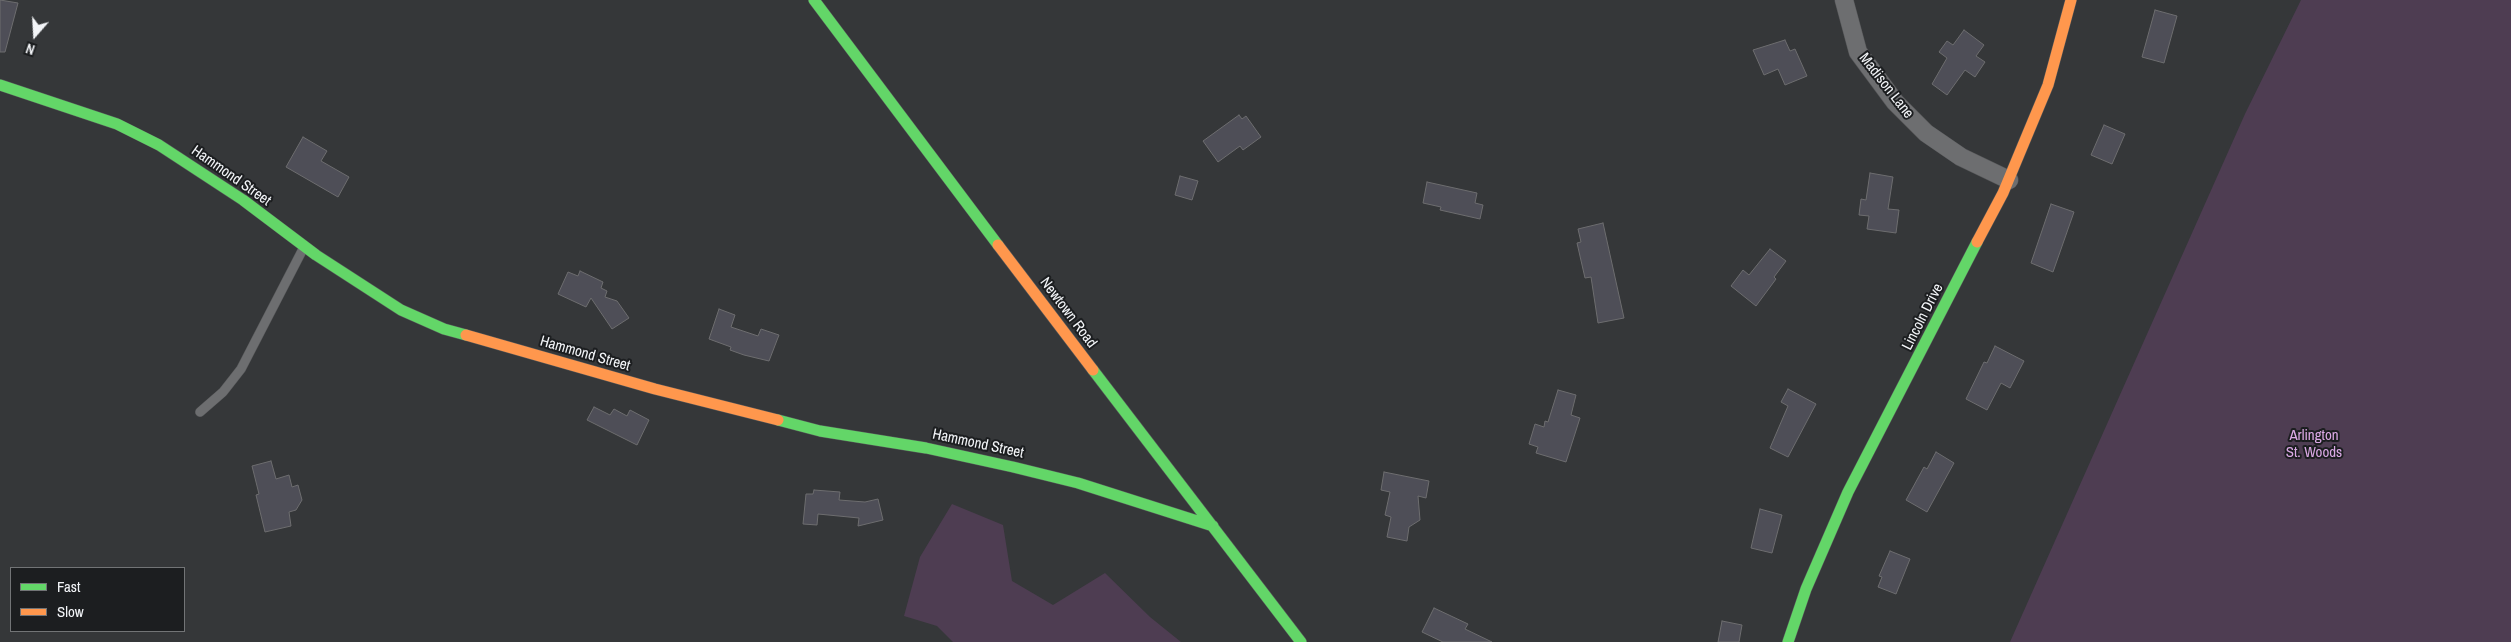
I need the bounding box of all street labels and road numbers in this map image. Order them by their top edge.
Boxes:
street label: Madison Lane [1855,50,1917,122]
street label: Hammond Street [188,142,274,210]
street label: Newtown Road [1036,274,1100,352]
street label: Lincoln Drive [1899,281,1947,353]
street label: Hammond Street [538,333,632,375]
street label: Hammond Street [931,426,1025,462]

